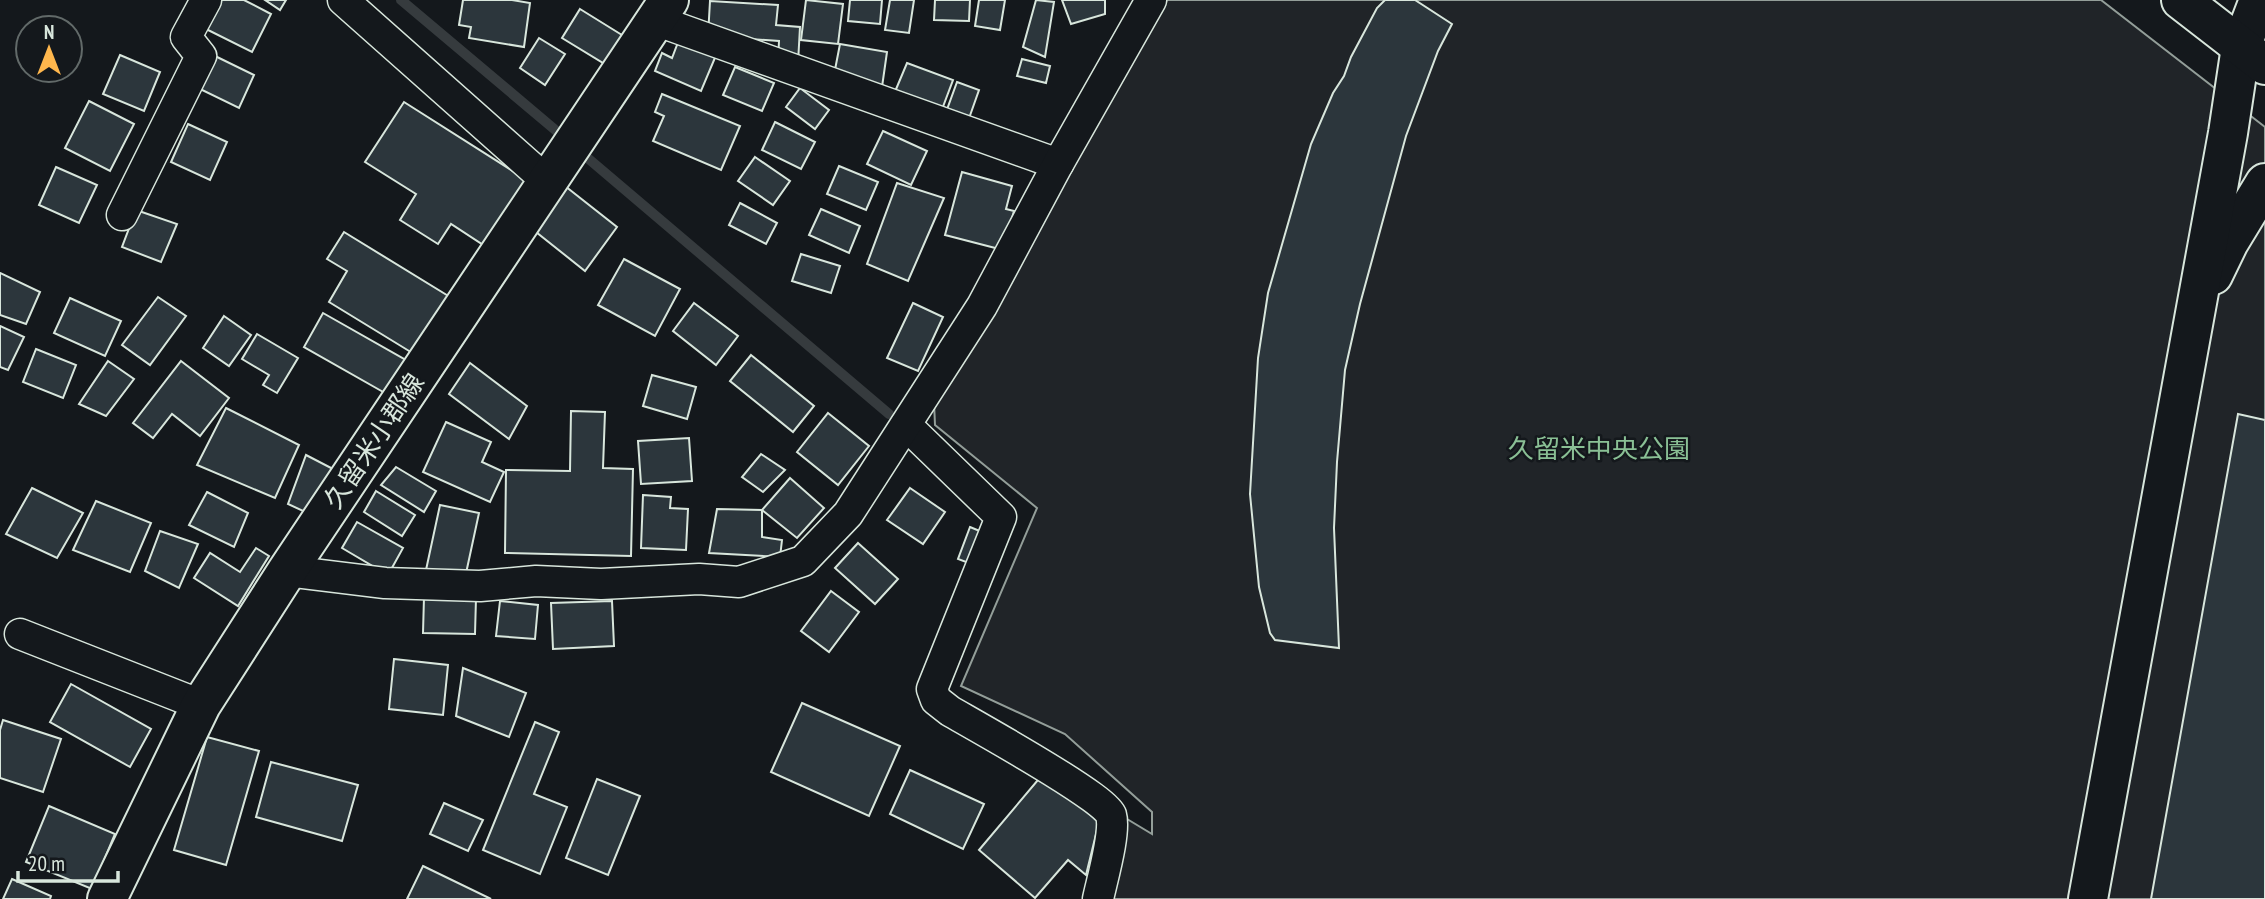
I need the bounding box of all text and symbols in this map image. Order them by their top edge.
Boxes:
north arrow [14,14,84,84]
text: N [44,20,54,44]
street label: 久留米小郡線 [316,367,431,515]
park label: 久留米中央公園 [1508,432,1690,465]
scale bar [18,839,117,883]
text: 20 m [28,850,65,877]

